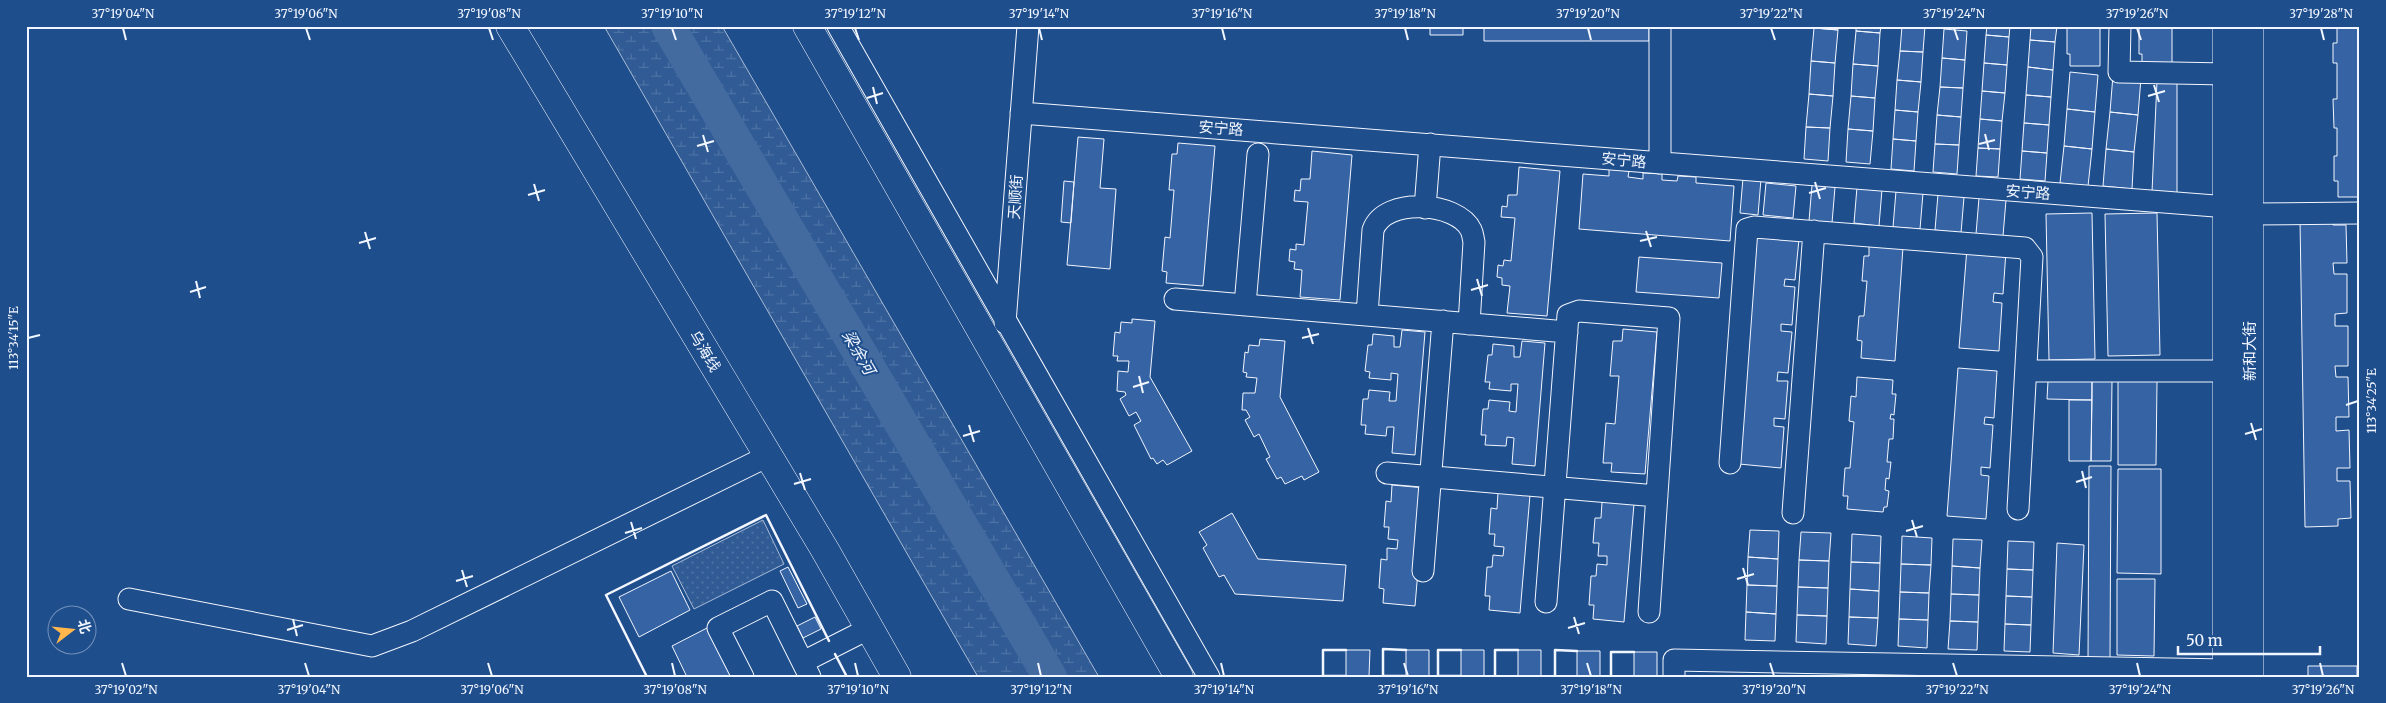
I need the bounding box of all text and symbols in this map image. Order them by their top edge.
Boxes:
text: 37°19'04"N [92,6,155,21]
text: 37°19'06"N [274,6,338,21]
text: 37°19'08"N [457,6,522,21]
text: 37°19'10"N [641,6,704,21]
text: 37°19'12"N [824,6,886,21]
text: 37°19'14"N [1009,6,1070,21]
text: 37°19'16"N [1192,6,1253,21]
text: 37°19'18"N [1374,6,1436,21]
text: 37°19'20"N [1556,6,1621,21]
text: 37°19'22"N [1739,6,1803,21]
text: 37°19'24"N [1923,6,1986,21]
text: 37°19'26"N [2106,6,2169,21]
text: 37°19'28"N [2289,6,2353,21]
street label: 安宁路 [1198,117,1244,139]
street label: 安宁路 [1601,149,1647,171]
street label: 天顺街 [1004,174,1026,220]
street label: 安宁路 [2005,181,2051,203]
text: 113°34'15"E [6,306,21,370]
street label: 新和大街 [2240,321,2259,381]
water label: 梁余河 [838,326,881,380]
street label: 乌海线 [685,327,725,375]
text: 113°34'25"E [2364,368,2379,434]
north arrow [48,606,98,656]
text: 北 [74,617,95,636]
scale bar [2178,623,2321,655]
text: 50 m [2186,631,2223,650]
text: 37°19'02"N [94,682,158,697]
text: 37°19'04"N [278,682,341,697]
text: 37°19'06"N [460,682,524,697]
text: 37°19'08"N [643,682,708,697]
text: 37°19'10"N [827,682,890,697]
text: 37°19'12"N [1010,682,1072,697]
text: 37°19'14"N [1194,682,1255,697]
text: 37°19'16"N [1378,682,1439,697]
text: 37°19'18"N [1560,682,1622,697]
text: 37°19'20"N [1742,682,1807,697]
text: 37°19'22"N [1925,682,1989,697]
text: 37°19'24"N [2109,682,2172,697]
text: 37°19'26"N [2292,682,2355,697]

